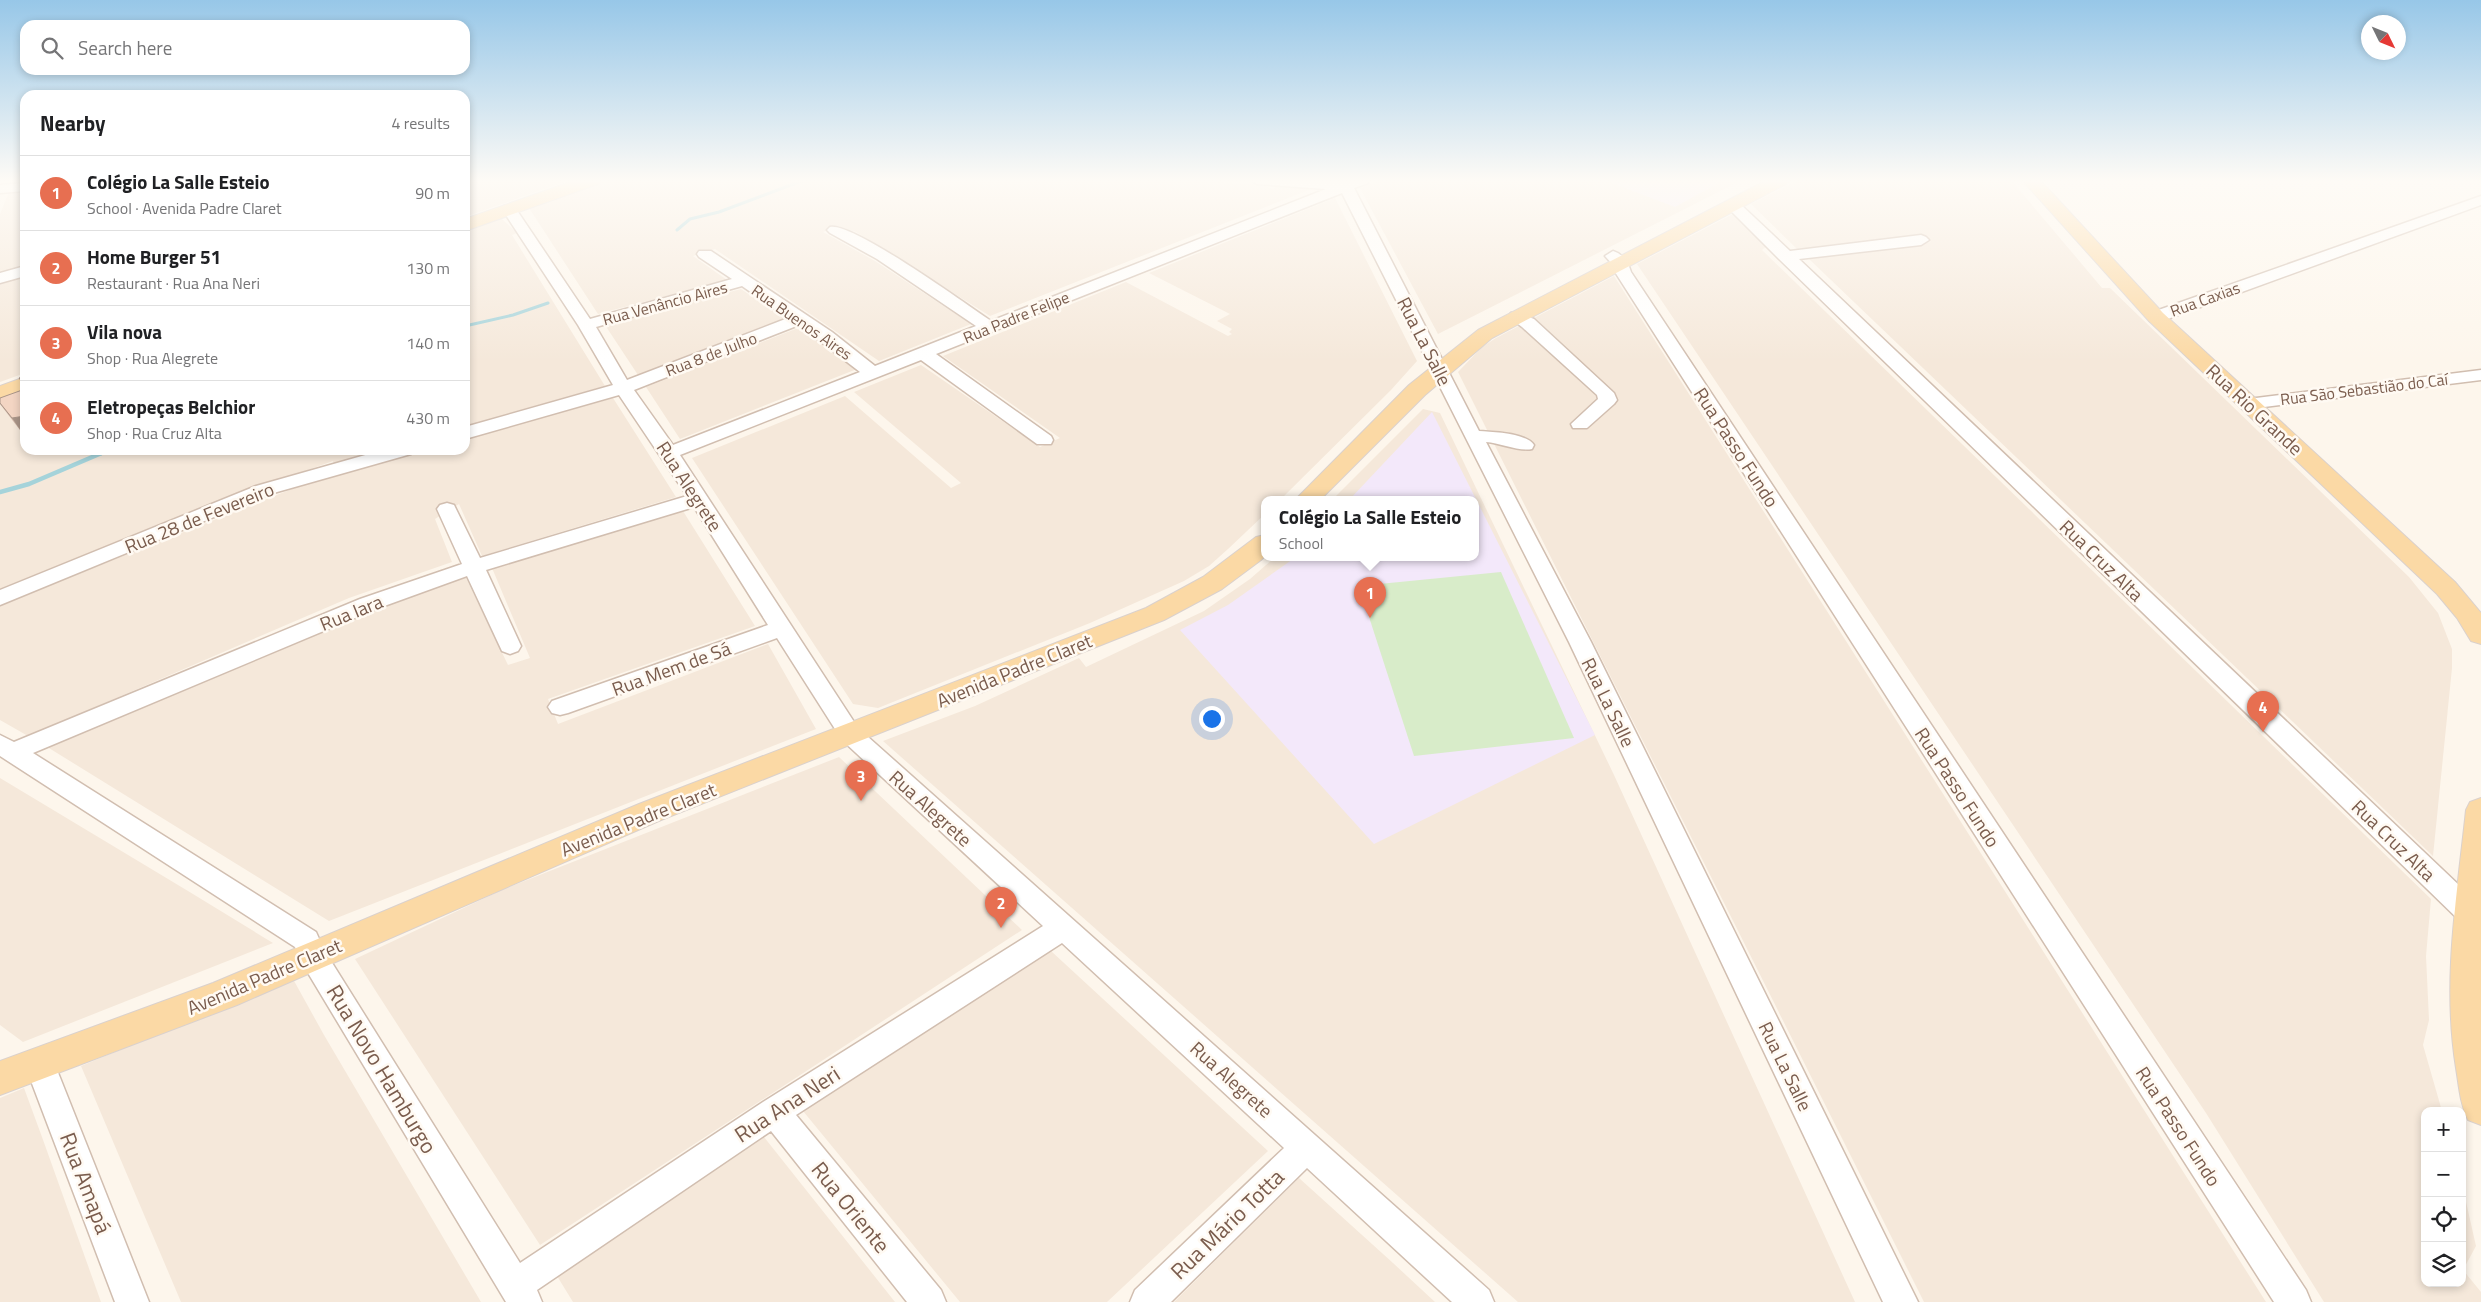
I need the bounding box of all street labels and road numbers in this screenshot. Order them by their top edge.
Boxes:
street label: Rua Venâncio Aires [600,275,730,331]
street label: Rua Caxias [2167,275,2243,323]
street label: Rua Buenos Aires [747,278,857,366]
street label: Rua Padre Felipe [959,285,1073,349]
street label: Rua La Salle [1390,291,1460,391]
street label: Rua 8 de Julho [662,326,760,382]
street label: Rua Rio Grande [2200,356,2310,462]
street label: Rua São Sebastião do Caí [2279,367,2451,411]
street label: Rua Passo Fundo [1687,381,1787,513]
street label: Rua Alegrete [650,435,730,537]
street label: Rua 28 de Fevereiro [120,474,278,560]
street label: Rua Cruz Alta [2053,512,2151,608]
street label: Rua Iara [315,586,387,638]
street label: Avenida Padre Claret [932,625,1096,714]
street label: Rua Mem de Sá [607,633,735,703]
street label: Rua La Salle [1575,652,1643,752]
street label: Rua Passo Fundo [1908,721,2008,853]
street label: Rua Alegrete [883,763,979,853]
street label: Avenida Padre Claret [556,774,720,863]
street label: Rua Cruz Alta [2345,792,2443,888]
street label: Avenida Padre Claret [182,930,346,1022]
street label: Rua Novo Hamburgo [318,978,446,1160]
street label: Rua La Salle [1752,1016,1820,1116]
street label: Rua Alegrete [1184,1034,1280,1124]
street label: Rua Ana Neri [727,1057,847,1151]
street label: Rua Passo Fundo [2129,1060,2229,1192]
street label: Rua Amapá [51,1127,121,1239]
street label: Rua Oriente [803,1154,899,1260]
street label: Rua Mário Totta [1162,1161,1292,1287]

